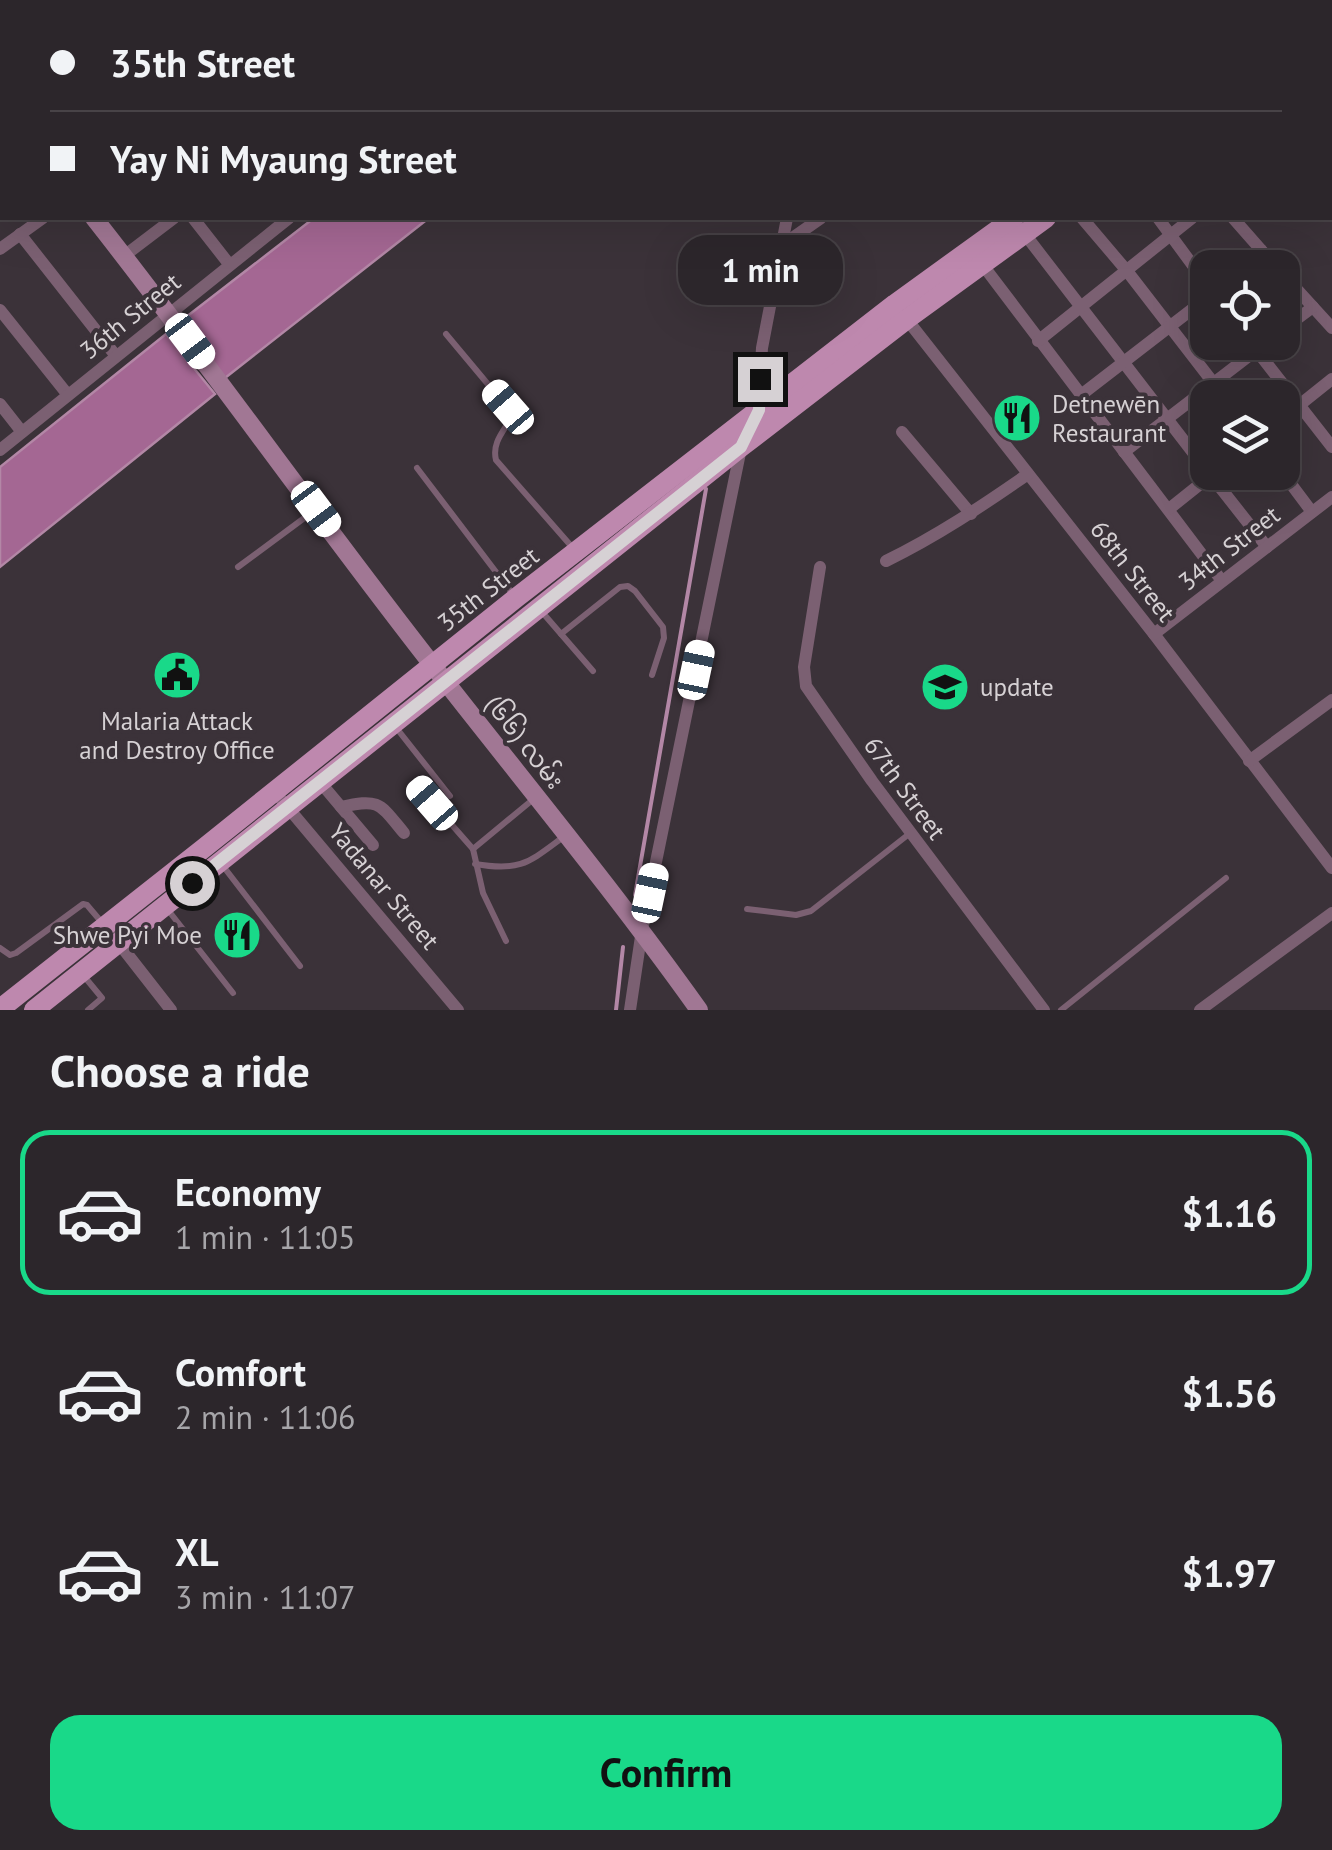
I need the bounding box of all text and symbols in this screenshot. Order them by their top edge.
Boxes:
text: 35th Street [110,38,295,87]
text: Yay Ni Myaung Street [110,134,457,183]
callout: 1 min [678,234,842,304]
text: 1 min [721,249,800,291]
map controls [1190,250,1300,490]
button: locate [1190,250,1300,360]
street label: 36th Street [73,266,187,366]
car [160,308,220,374]
route end [738,357,783,402]
car [477,375,539,439]
button: layers [1190,380,1300,490]
place label: Detnewēn Restaurant [1052,388,1167,449]
restaurant icon: Detnewēn Restaurant [991,392,1043,444]
car [286,476,346,542]
street label: 34th Street [1172,498,1287,598]
street label: 68th Street [1083,514,1183,629]
street label: 35th Street [431,539,546,639]
car [675,638,717,702]
public building icon: Malaria Attack and Destroy Office [151,649,203,701]
school or university icon: update [919,661,971,713]
place label: update [980,671,1054,703]
street label: (၆၆) လမ်း [478,688,572,795]
place label: Malaria Attack and Destroy Office [79,705,275,766]
street label: 67th Street [857,730,953,846]
car [401,771,463,835]
street label: Yadanar Street [322,816,447,956]
route start [170,861,215,906]
car [629,861,671,925]
restaurant icon: Shwe Pyi Moe [211,909,263,961]
place label: Shwe Pyi Moe [53,919,202,951]
text: Choose a ride [50,1041,310,1099]
text: Economy [175,1167,321,1216]
icon: car [55,1168,145,1258]
text: $1.16 [1181,1188,1277,1237]
text: 1 min · 11:05 [175,1216,355,1258]
text: Comfort [175,1347,306,1396]
icon: car [55,1348,145,1438]
text: $1.56 [1181,1368,1277,1417]
text: 2 min · 11:06 [175,1396,355,1438]
text: XL [175,1527,219,1576]
icon: car [55,1528,145,1618]
text: $1.97 [1181,1548,1277,1597]
text: 3 min · 11:07 [175,1576,355,1618]
button: Confirm [50,1715,1282,1830]

